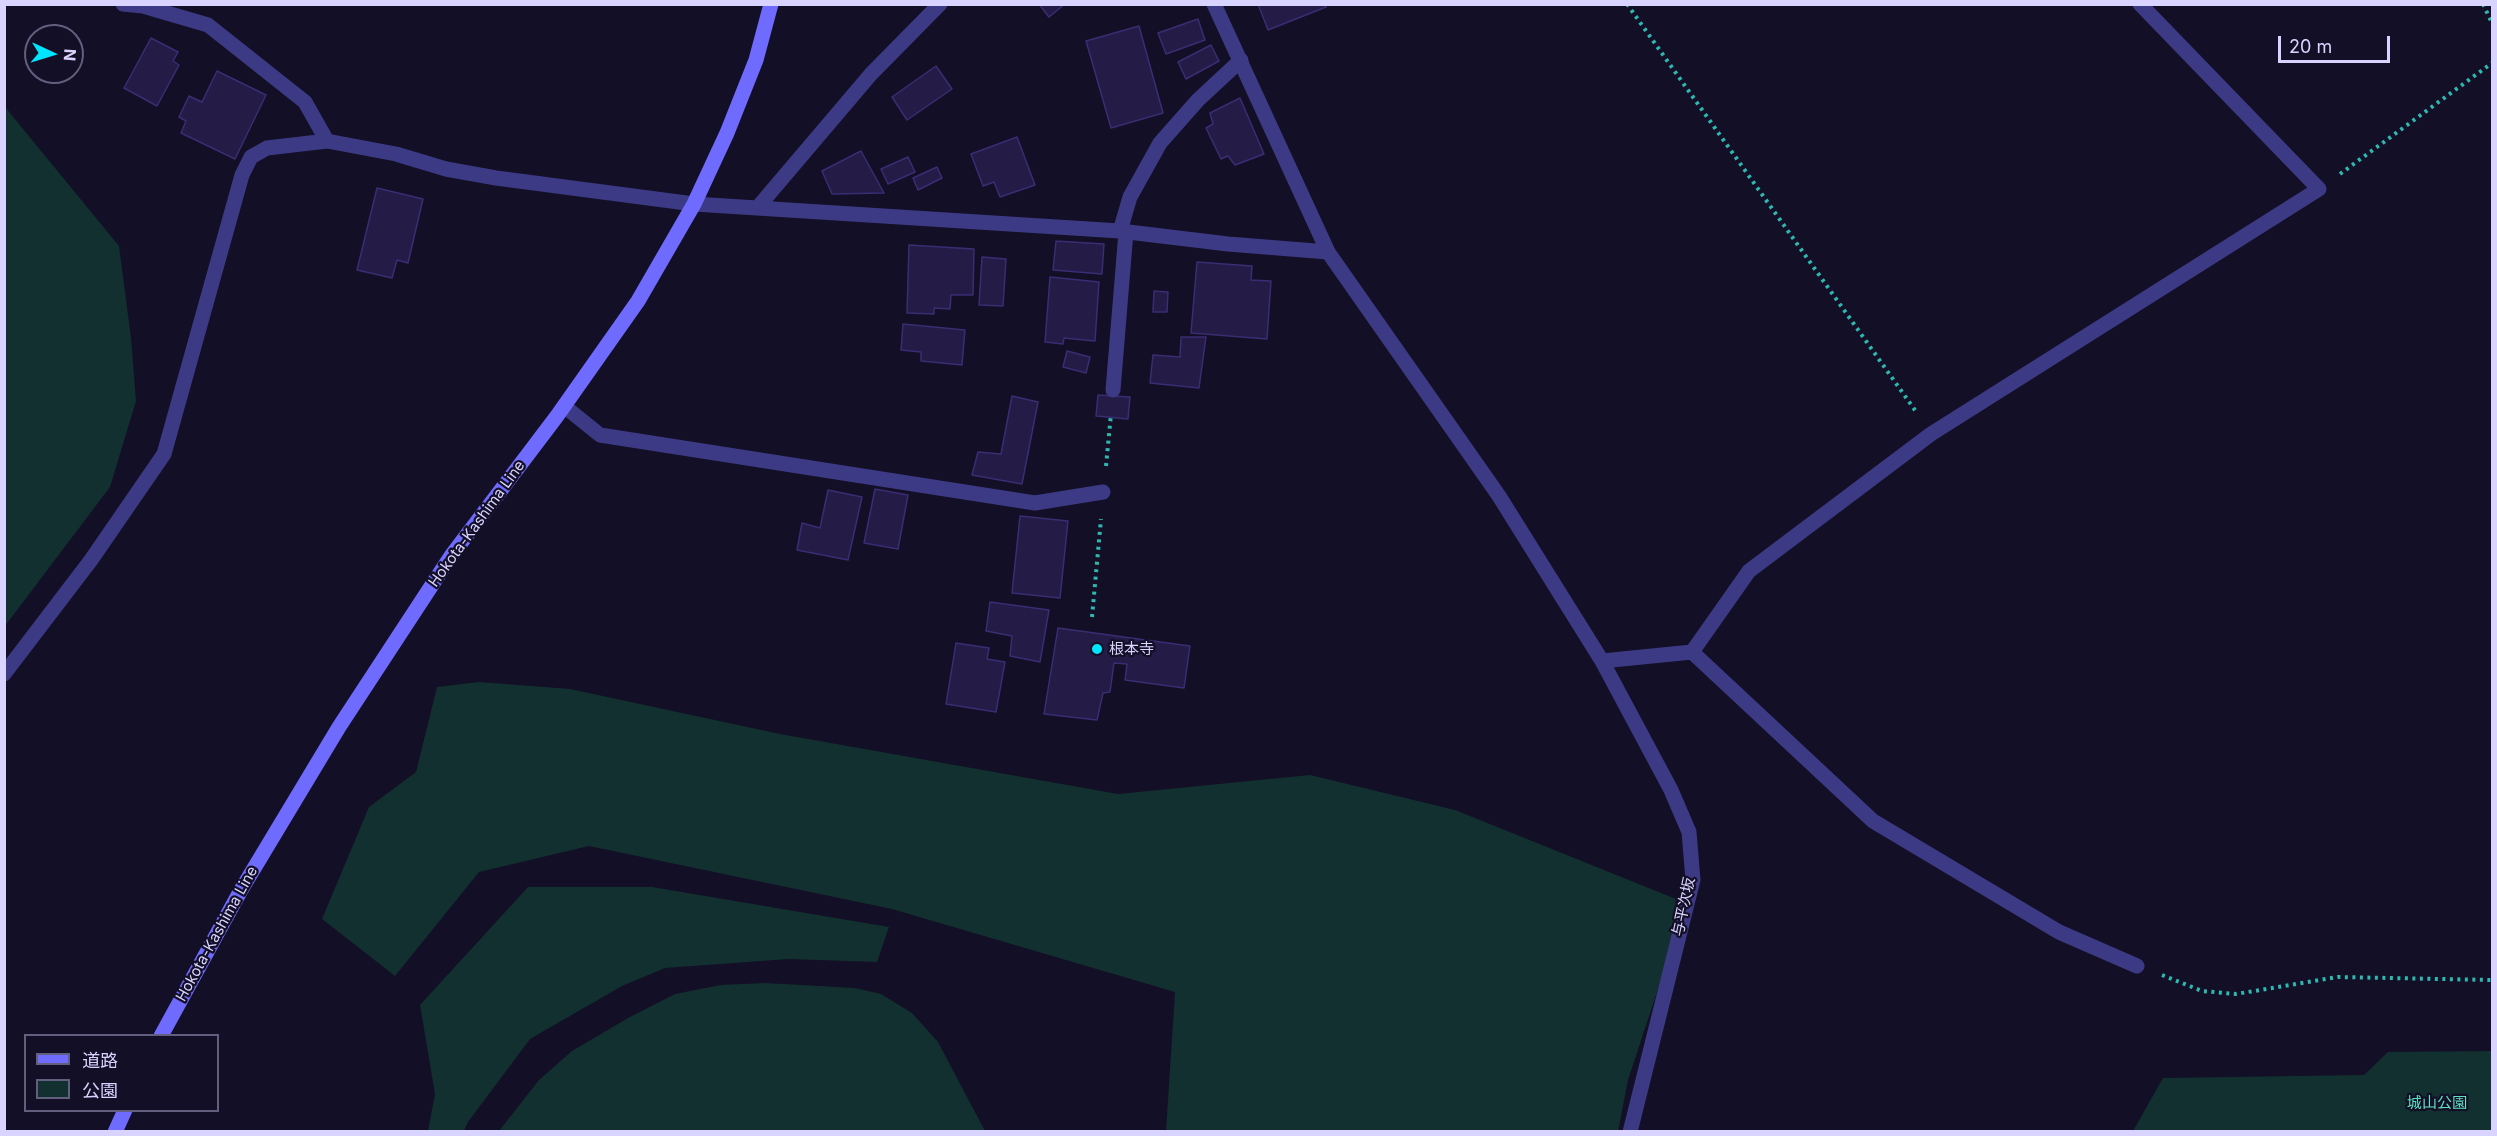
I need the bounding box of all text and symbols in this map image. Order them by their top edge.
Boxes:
north arrow [24,24,84,84]
scale bar [2281,24,2394,62]
text: 20 m [2289,36,2332,57]
text: N [60,48,80,62]
street label: Hokota-Kashima Line [425,457,529,591]
place label: 根本寺 [1109,640,1154,658]
marker: 根本寺 [1090,642,1104,656]
street label: Hokota-Kashima Line [172,863,262,1005]
street label: 与平次坂 [1669,876,1699,938]
legend [24,1034,219,1112]
text: 道路 [82,1050,118,1071]
text: 公園 [82,1080,118,1101]
park label: 城山公園 [2407,1094,2467,1112]

